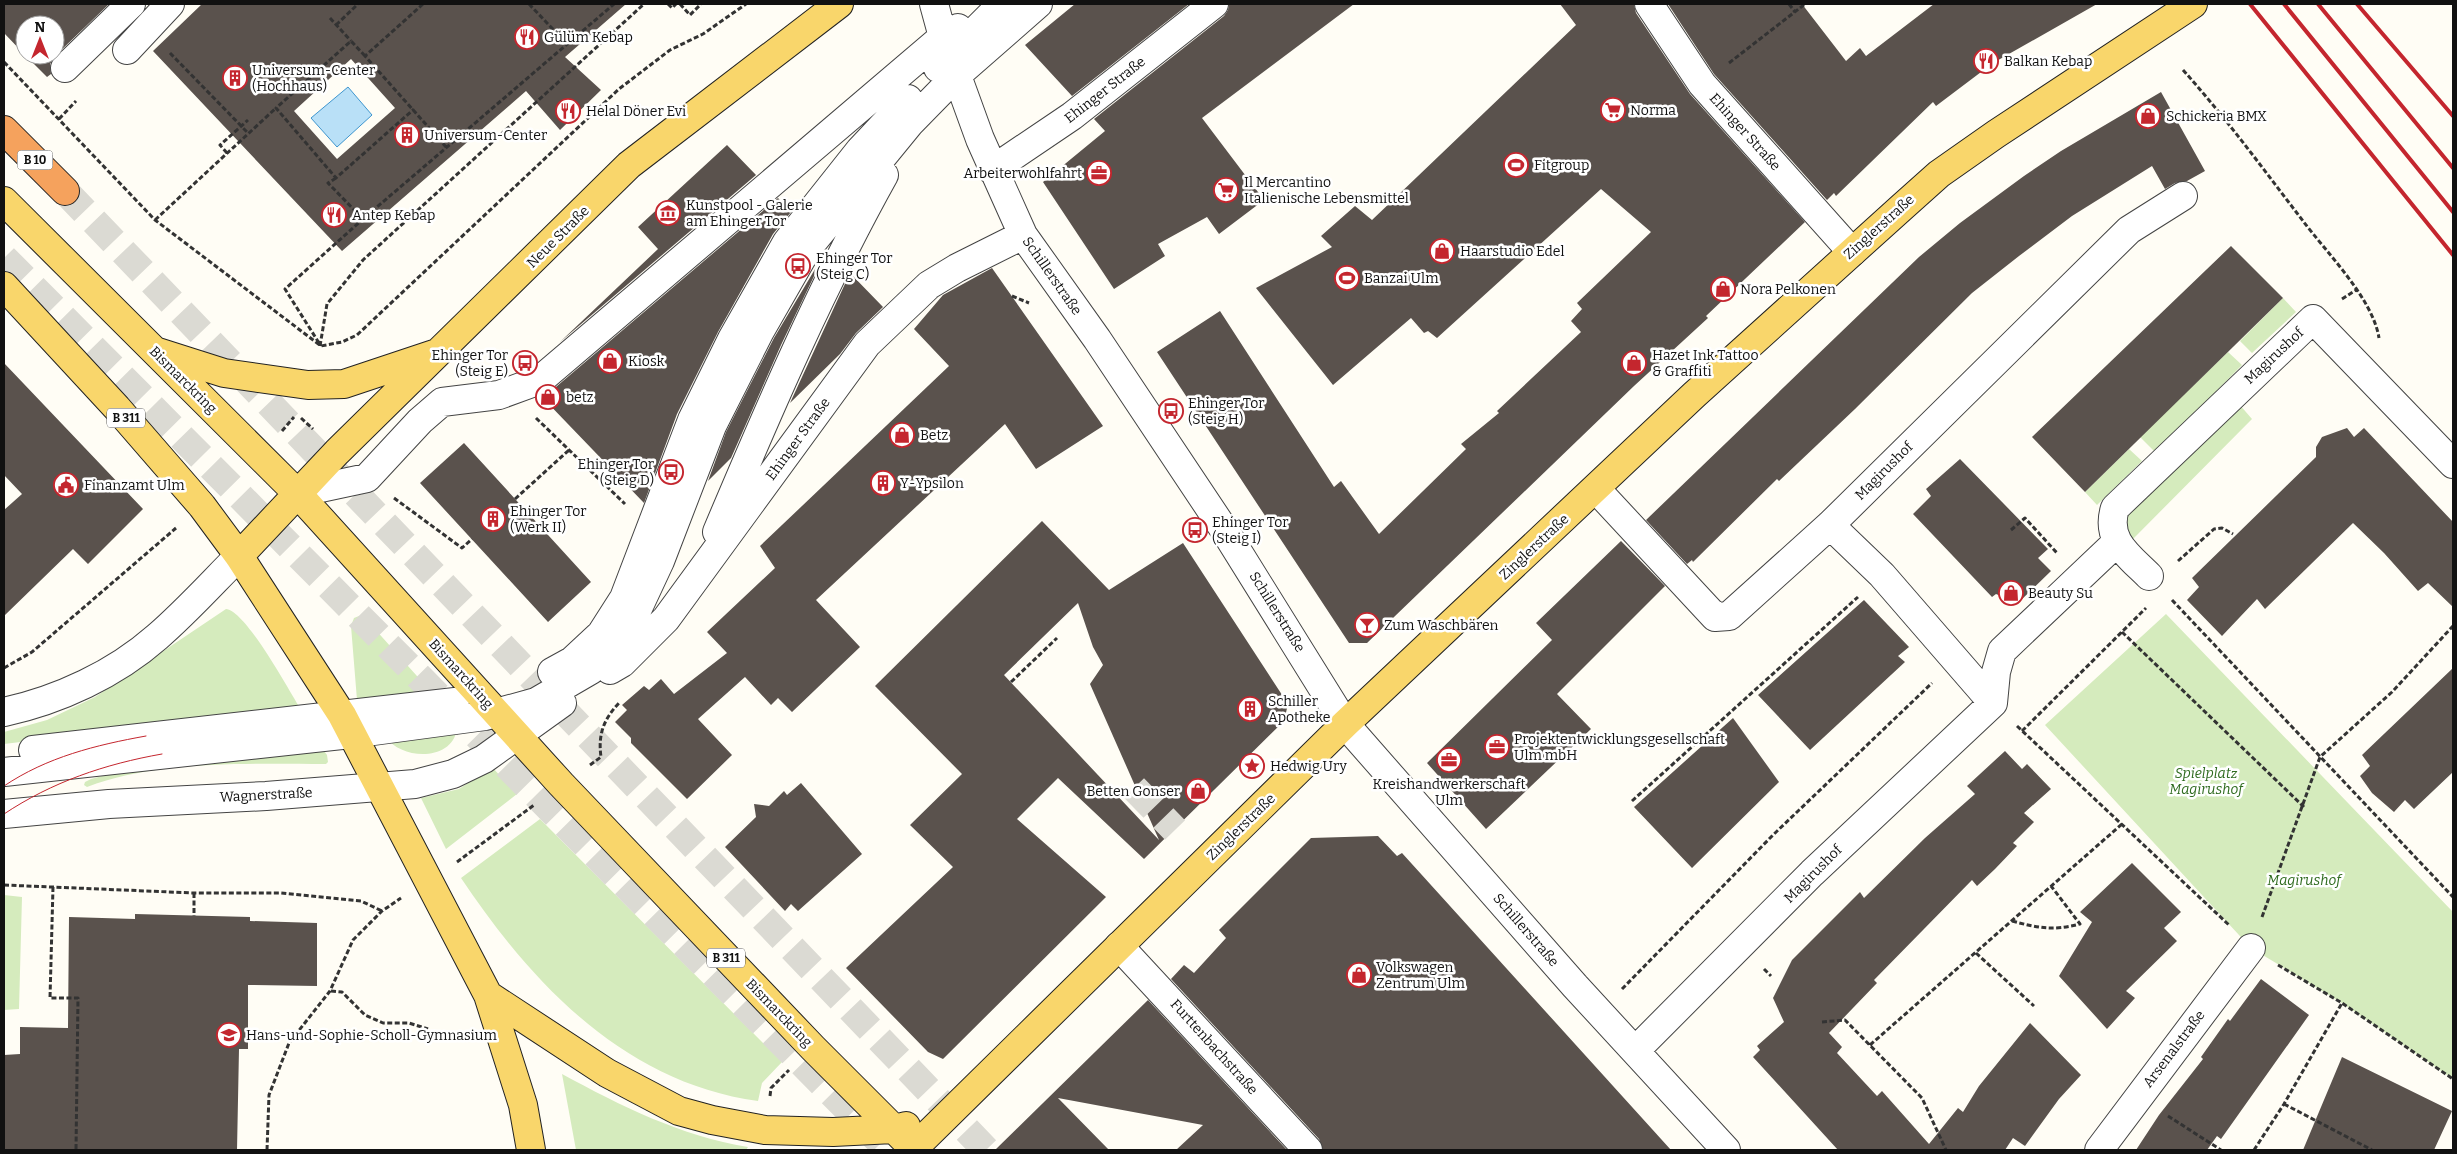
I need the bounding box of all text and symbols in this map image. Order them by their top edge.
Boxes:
north arrow [15,15,65,65]
text: N [35,19,46,36]
restaurant icon: Gülüm Kebap [514,24,540,50]
place label: Gülüm Kebap [544,29,633,46]
restaurant icon: Balkan Kebap [1973,48,1999,74]
street label: Ehinger Straße [1061,53,1149,127]
place label: Balkan Kebap [2004,53,2092,70]
place label: Universum-Center (Hochhaus) [252,62,375,95]
building icon: Universum-Center (Hochhaus) [222,65,248,91]
street label: Ehinger Straße [1706,90,1784,174]
supermarket icon: Norma [1600,97,1626,123]
restaurant icon: Helal Döner Evi [555,98,581,124]
place label: Norma [1630,102,1676,119]
place label: Helal Döner Evi [586,103,686,120]
shop icon: Schickeria BMX [2135,103,2161,129]
place label: Schickeria BMX [2166,108,2267,125]
building icon: Universum-Center [394,122,420,148]
place label: Universum-Center [424,127,547,144]
road number: B 10 [18,150,52,170]
sports icon: Fitgroup [1503,152,1529,178]
place label: Fitgroup [1534,157,1589,174]
office icon: Arbeiterwohlfahrt [1086,160,1112,186]
place label: Arbeiterwohlfahrt [964,165,1082,182]
place label: Il Mercantino Italienische Lebensmittel [1244,174,1409,207]
supermarket icon: Il Mercantino Italienische Lebensmittel [1213,177,1239,203]
street label: Zinglerstraße [1840,191,1918,263]
place label: Kunstpool - Galerie am Ehinger Tor [686,197,813,230]
museum icon: Kunstpool - Galerie am Ehinger Tor [655,200,681,226]
restaurant icon: Antep Kebap [321,202,347,228]
street label: Neue Straße [523,202,593,272]
place label: Antep Kebap [352,207,435,224]
street label: Schillerstraße [1019,234,1085,318]
shop icon: Haarstudio Edel [1429,238,1455,264]
place label: Haarstudio Edel [1460,243,1564,260]
place label: Ehinger Tor (Steig C) [816,250,892,283]
bus stop icon: Ehinger Tor (Steig C) [785,253,811,279]
sports icon: Banzai Ulm [1334,265,1360,291]
place label: Banzai Ulm [1364,270,1439,287]
shop icon: Nora Pelkonen [1710,276,1736,302]
place label: Nora Pelkonen [1740,281,1836,298]
street label: Magirushof [2241,324,2308,388]
street label: Bismarckring [146,343,220,417]
place label: Ehinger Tor (Steig E) [432,347,508,380]
place label: Hazet Ink Tattoo & Graffiti [1652,347,1758,380]
shop icon: Kiosk [597,348,623,374]
bus stop icon: Ehinger Tor (Steig E) [512,350,538,376]
shop icon: Hazet Ink Tattoo & Graffiti [1621,350,1647,376]
place label: Kiosk [628,353,665,370]
shop icon: betz [535,384,561,410]
place label: betz [566,389,594,406]
street label: Ehinger Straße [762,394,834,484]
place label: Ehinger Tor (Steig H) [1188,395,1264,428]
bus stop icon: Ehinger Tor (Steig H) [1158,398,1184,424]
road number: B 311 [107,408,145,428]
shop icon: Betz [889,422,915,448]
place label: Betz [920,427,949,444]
street label: Magirushof [1852,438,1917,503]
place label: Ehinger Tor (Steig D) [578,456,654,489]
bus stop icon: Ehinger Tor (Steig D) [658,459,684,485]
building icon: Y-Ypsilon [870,470,896,496]
public building icon: Finanzamt Ulm [53,472,79,498]
place label: Y-Ypsilon [900,475,964,492]
place label: Finanzamt Ulm [84,477,185,494]
place label: Ehinger Tor (Werk II) [510,503,586,536]
building icon: Ehinger Tor (Werk II) [480,506,506,532]
street label: Zinglerstraße [1496,511,1572,583]
place label: Ehinger Tor (Steig I) [1212,514,1288,547]
bus stop icon: Ehinger Tor (Steig I) [1182,517,1208,543]
street label: Schillerstraße [1246,569,1308,655]
shop icon: Beauty Su [1998,580,2024,606]
place label: Beauty Su [2028,585,2093,602]
bar icon: Zum Waschbären [1354,612,1380,638]
place label: Zum Waschbären [1384,617,1499,634]
street label: Bismarckring [425,636,497,713]
place label: Schiller Apotheke [1268,693,1330,726]
building icon: Schiller Apotheke [1237,696,1263,722]
place label: Projektentwicklungsgesellschaft Ulm mbH [1514,731,1725,764]
office icon: Projektentwicklungsgesellschaft Ulm mbH [1484,734,1510,760]
office icon: Kreishandwerkerschaft Ulm [1436,747,1462,773]
place icon: Hedwig Ury [1239,753,1265,779]
place label: Hedwig Ury [1270,758,1347,775]
park label: Spielplatz Magirushof [2169,765,2245,798]
place label: Kreishandwerkerschaft Ulm [1372,776,1526,809]
shop icon: Betten Gonser [1185,778,1211,804]
place label: Betten Gonser [1086,783,1180,800]
street label: Wagnerstraße [219,784,313,806]
street label: Zinglerstraße [1203,790,1279,864]
street label: Magirushof [1781,841,1846,906]
park label: Magirushof [2267,872,2343,889]
street label: Schillerstraße [1490,890,1562,970]
road number: B 311 [707,948,745,968]
place label: Volkswagen Zentrum Ulm [1376,959,1466,992]
shop icon: Volkswagen Zentrum Ulm [1346,962,1372,988]
street label: Bismarckring [742,975,816,1051]
street label: Furttenbachstraße [1167,996,1261,1098]
street label: Arsenalstraße [2139,1007,2209,1091]
school or university icon: Hans-und-Sophie-Scholl-Gymnasium [216,1022,242,1048]
place label: Hans-und-Sophie-Scholl-Gymnasium [246,1027,497,1044]

